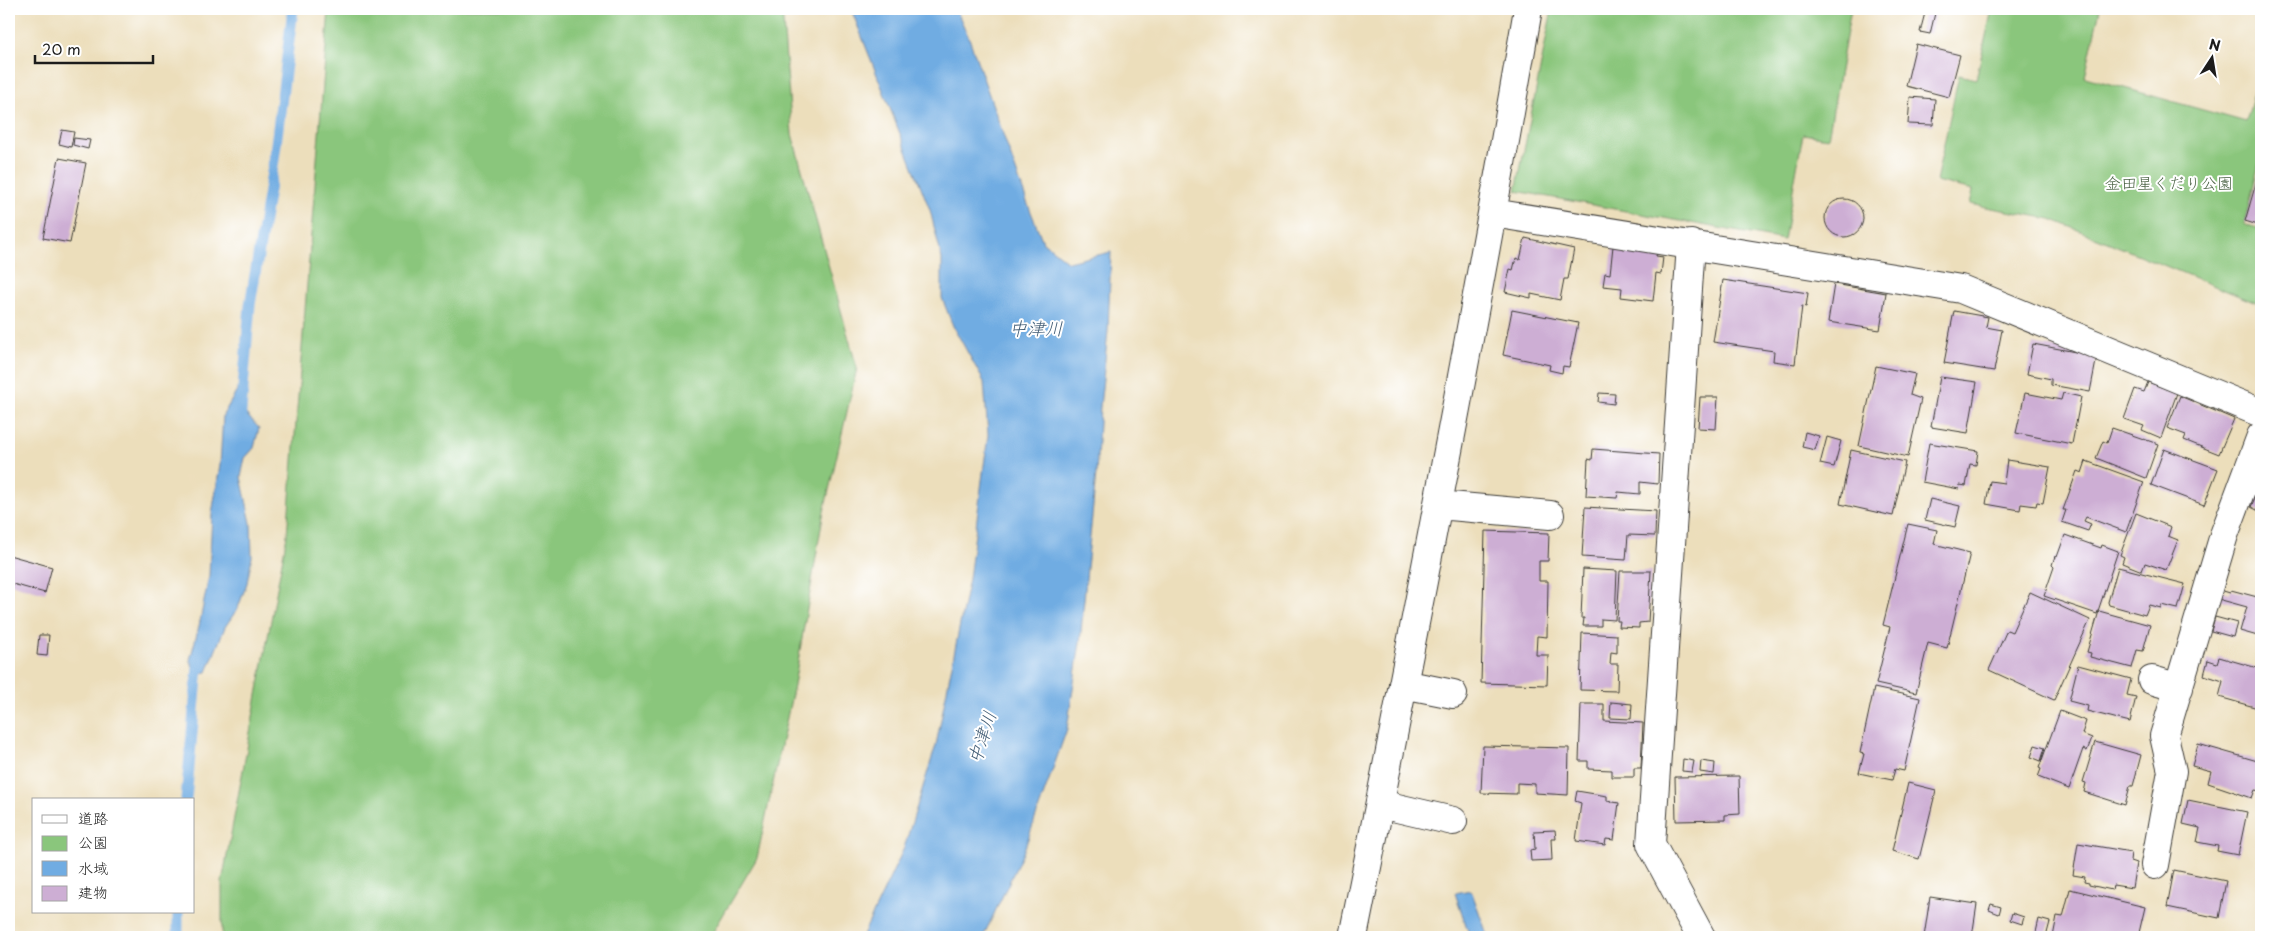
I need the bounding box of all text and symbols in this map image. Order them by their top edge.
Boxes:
scale bar [35,32,152,64]
north arrow [2188,32,2238,82]
text: N [2207,33,2222,56]
text: 20 m [42,37,81,60]
park label: 金田星くだり公園 [2105,170,2233,194]
water label: 中津川 [1009,314,1063,341]
water label: 中津川 [960,707,1002,767]
legend [32,798,195,914]
text: 道路 [78,806,108,829]
text: 公園 [78,830,108,853]
text: 水域 [78,856,108,879]
text: 建物 [78,880,108,903]

